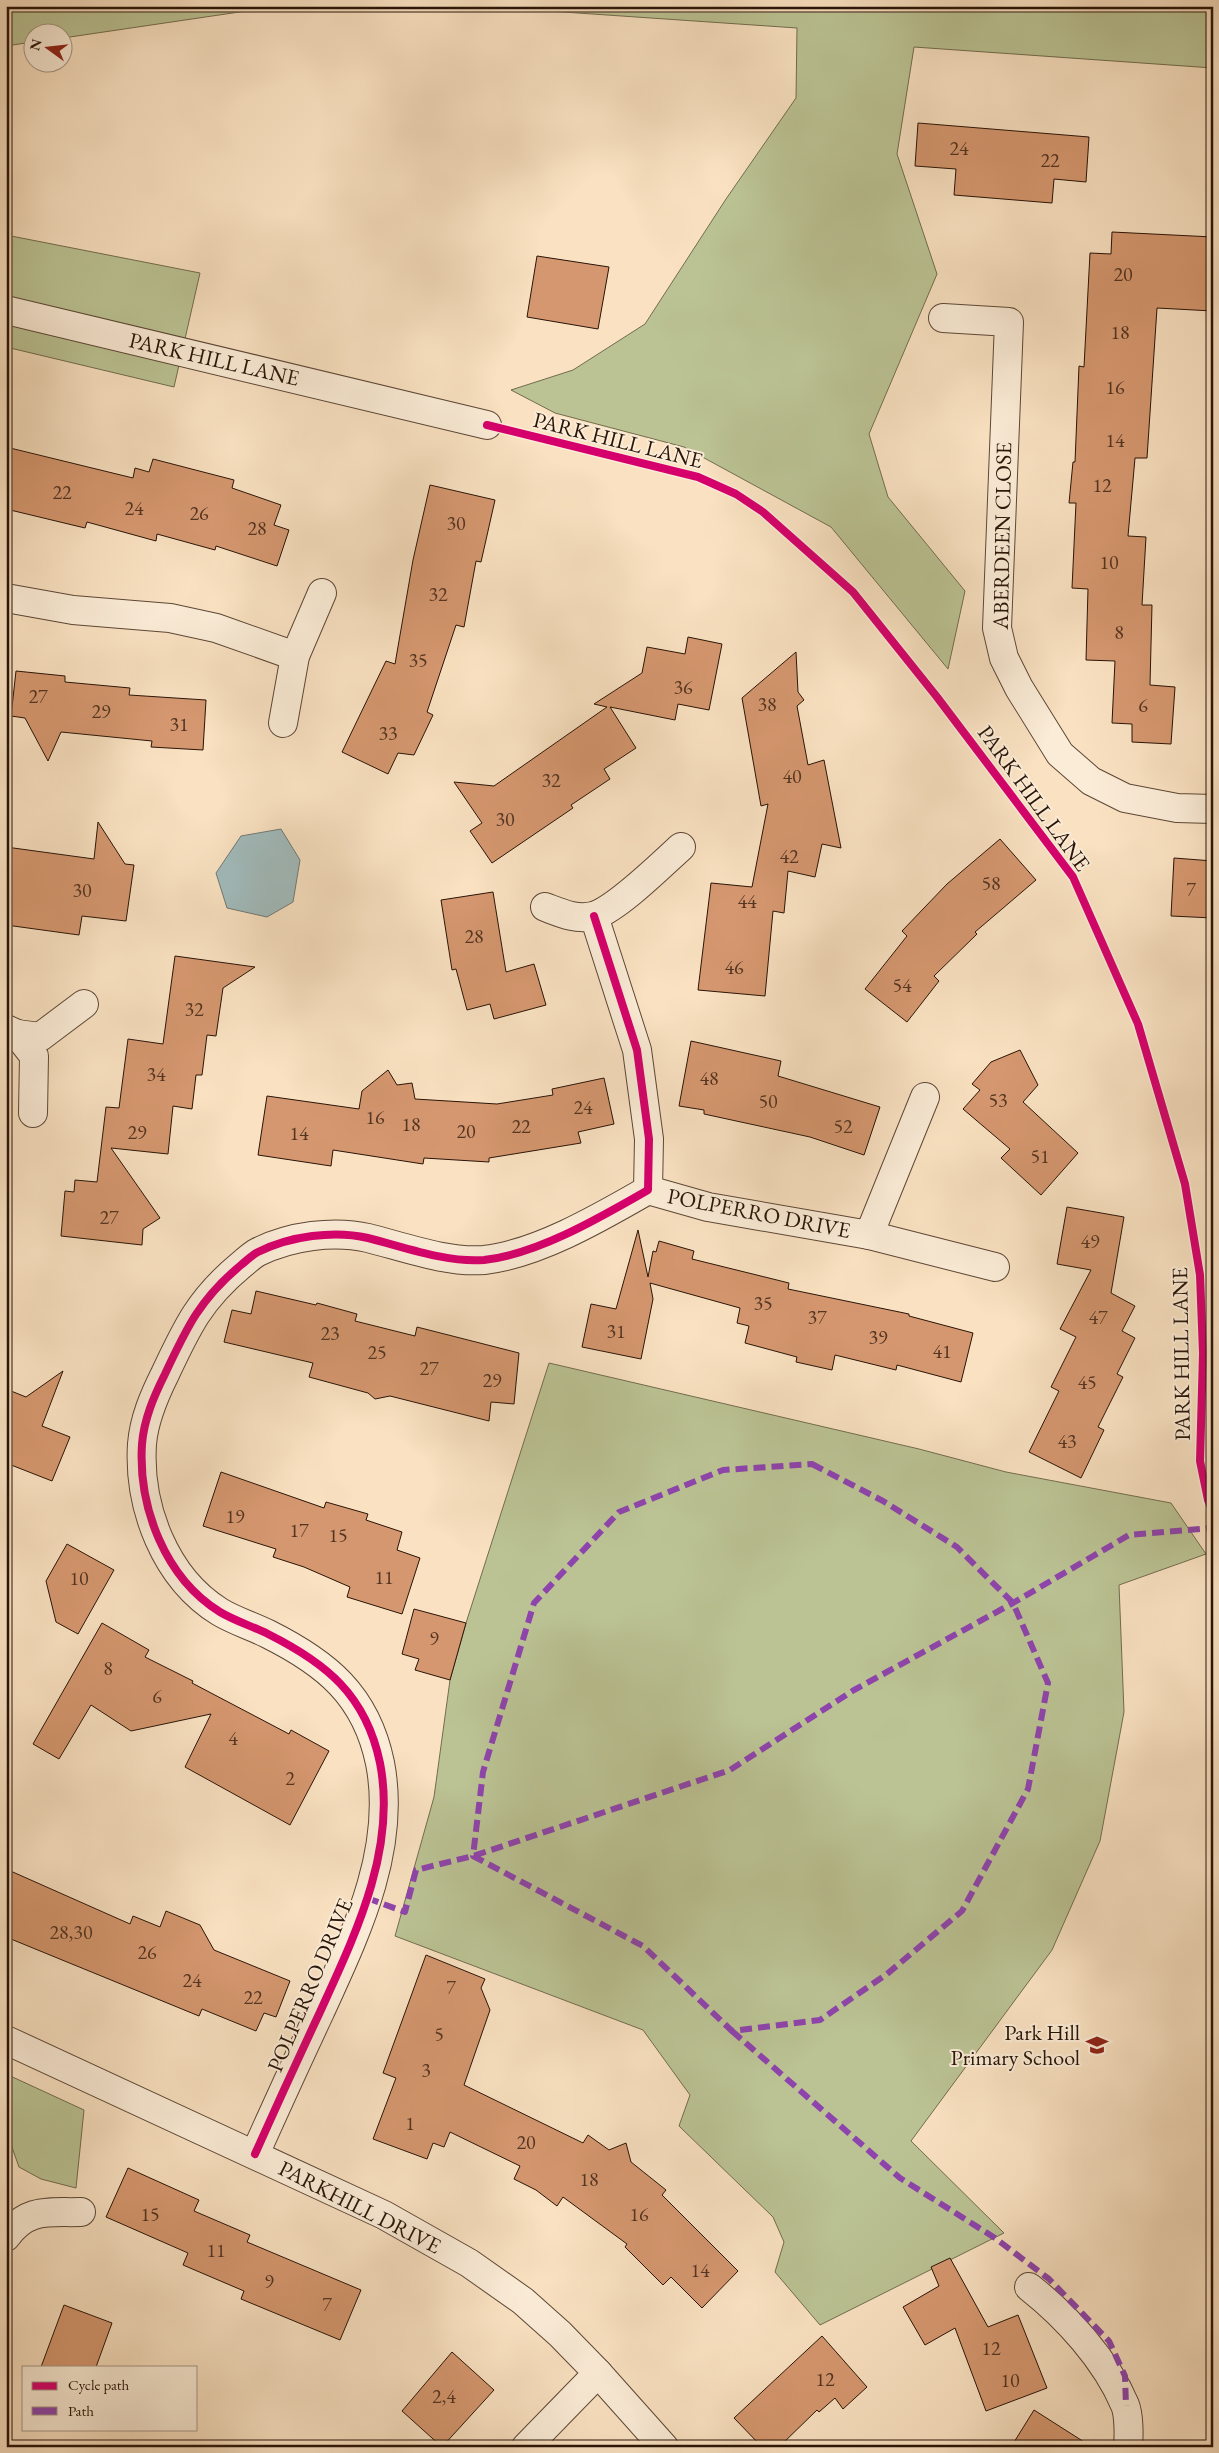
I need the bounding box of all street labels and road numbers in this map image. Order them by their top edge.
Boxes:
street label: PARK HILL LANE [126,325,302,393]
street label: PARK HILL LANE [530,405,706,475]
street label: ABERDEEN CLOSE [986,442,1018,631]
street label: PARK HILL LANE [971,719,1097,877]
street label: POLPERRO DRIVE [665,1181,853,1245]
street label: PARK HILL LANE [1165,1267,1197,1441]
street label: POLPERRO DRIVE [260,1894,360,2076]
street label: PARKHILL DRIVE [274,2154,446,2260]

